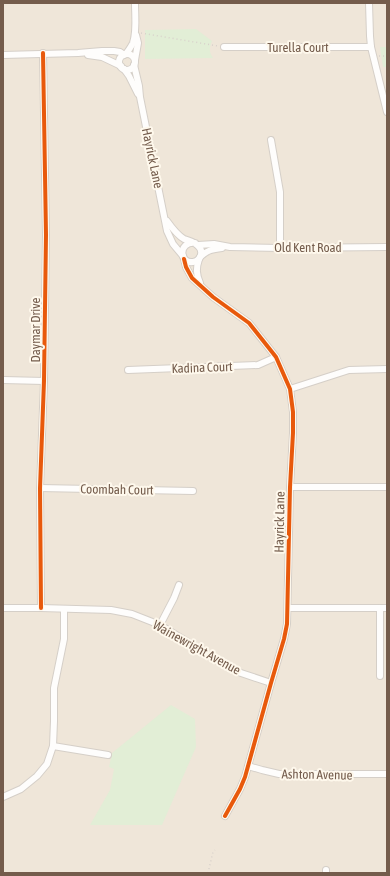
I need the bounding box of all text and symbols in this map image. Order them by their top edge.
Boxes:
street label: Turella Court [267,40,329,55]
street label: Hayrick Lane [139,127,166,190]
street label: Old Kent Road [274,240,342,255]
street label: Daymar Drive [28,297,43,362]
street label: Kadina Court [171,359,233,376]
street label: Coombah Court [80,481,154,498]
street label: Hayrick Lane [271,491,288,553]
street label: Wainewright Avenue [150,617,243,678]
street label: Ashton Avenue [281,766,353,783]

